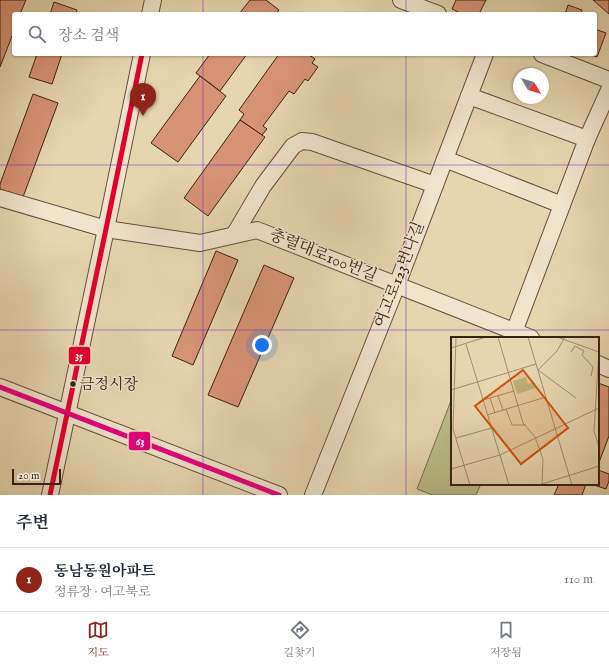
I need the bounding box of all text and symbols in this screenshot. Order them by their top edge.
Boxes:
search box [12,12,597,56]
icon: search [26,23,48,45]
text: 장소 검색 [58,26,119,45]
north arrow [513,68,549,104]
pin: 1 [130,83,156,116]
street label: 여고로123번나길 [371,219,429,331]
street label: 충렬대로100번길 [266,225,380,287]
your location [252,335,272,355]
inset map [451,337,599,485]
line badge: 35 [68,346,91,365]
text: 35 [75,349,83,363]
place label: 금정시장 [80,375,138,394]
marker: 금정시장 [68,379,78,389]
line badge: 63 [128,431,151,451]
text: 63 [136,435,144,449]
scale bar [12,467,61,486]
text: 20 m [18,469,39,483]
text: 주변 [16,513,49,534]
text: 동남동원아파트 [54,562,155,581]
text: 1 [27,571,31,588]
text: 110 m [564,571,593,588]
text: 정류장 · 여고북로 [54,584,150,601]
tab: 지도 [87,619,109,660]
tab: 길찾기 [284,619,316,660]
tab: 저장됨 [490,619,522,660]

